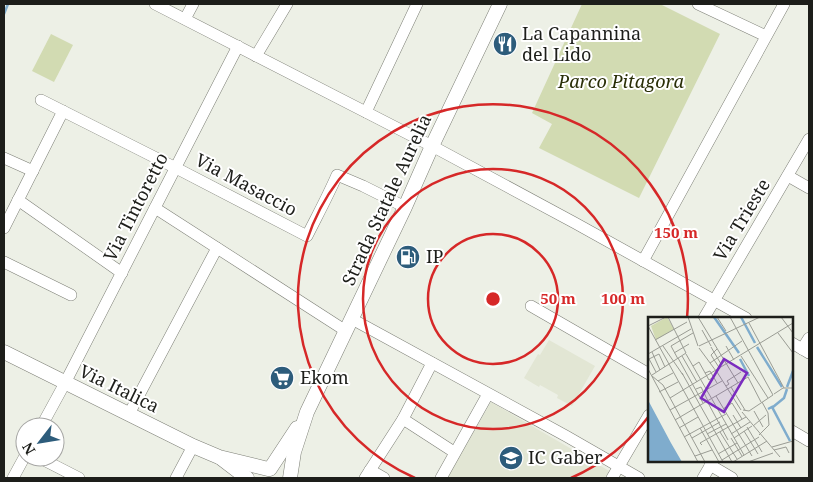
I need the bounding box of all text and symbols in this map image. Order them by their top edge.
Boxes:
place label: La Capannina del Lido [522,21,641,66]
restaurant icon: La Capannina del Lido [492,31,518,57]
park label: Parco Pitagora [557,69,685,93]
street label: Strada Statale Aurelia [336,110,436,289]
street label: Via Masaccio [191,147,301,221]
street label: Via Tintoretto [97,148,173,265]
street label: Via Trieste [707,174,775,265]
text: 150 m [654,222,698,242]
fuel station icon: IP [395,244,421,270]
place label: IP [426,244,444,268]
text: 50 m [540,288,576,308]
text: 100 m [601,288,645,308]
centre of rings [484,290,502,308]
inset map [648,317,793,462]
street label: Via Italica [75,358,163,418]
supermarket icon: Ekom [269,365,295,391]
place label: Ekom [300,365,349,389]
north arrow [15,417,65,467]
text: N [17,439,39,459]
school or university icon: IC Gaber [498,445,524,471]
place label: IC Gaber [528,445,603,469]

